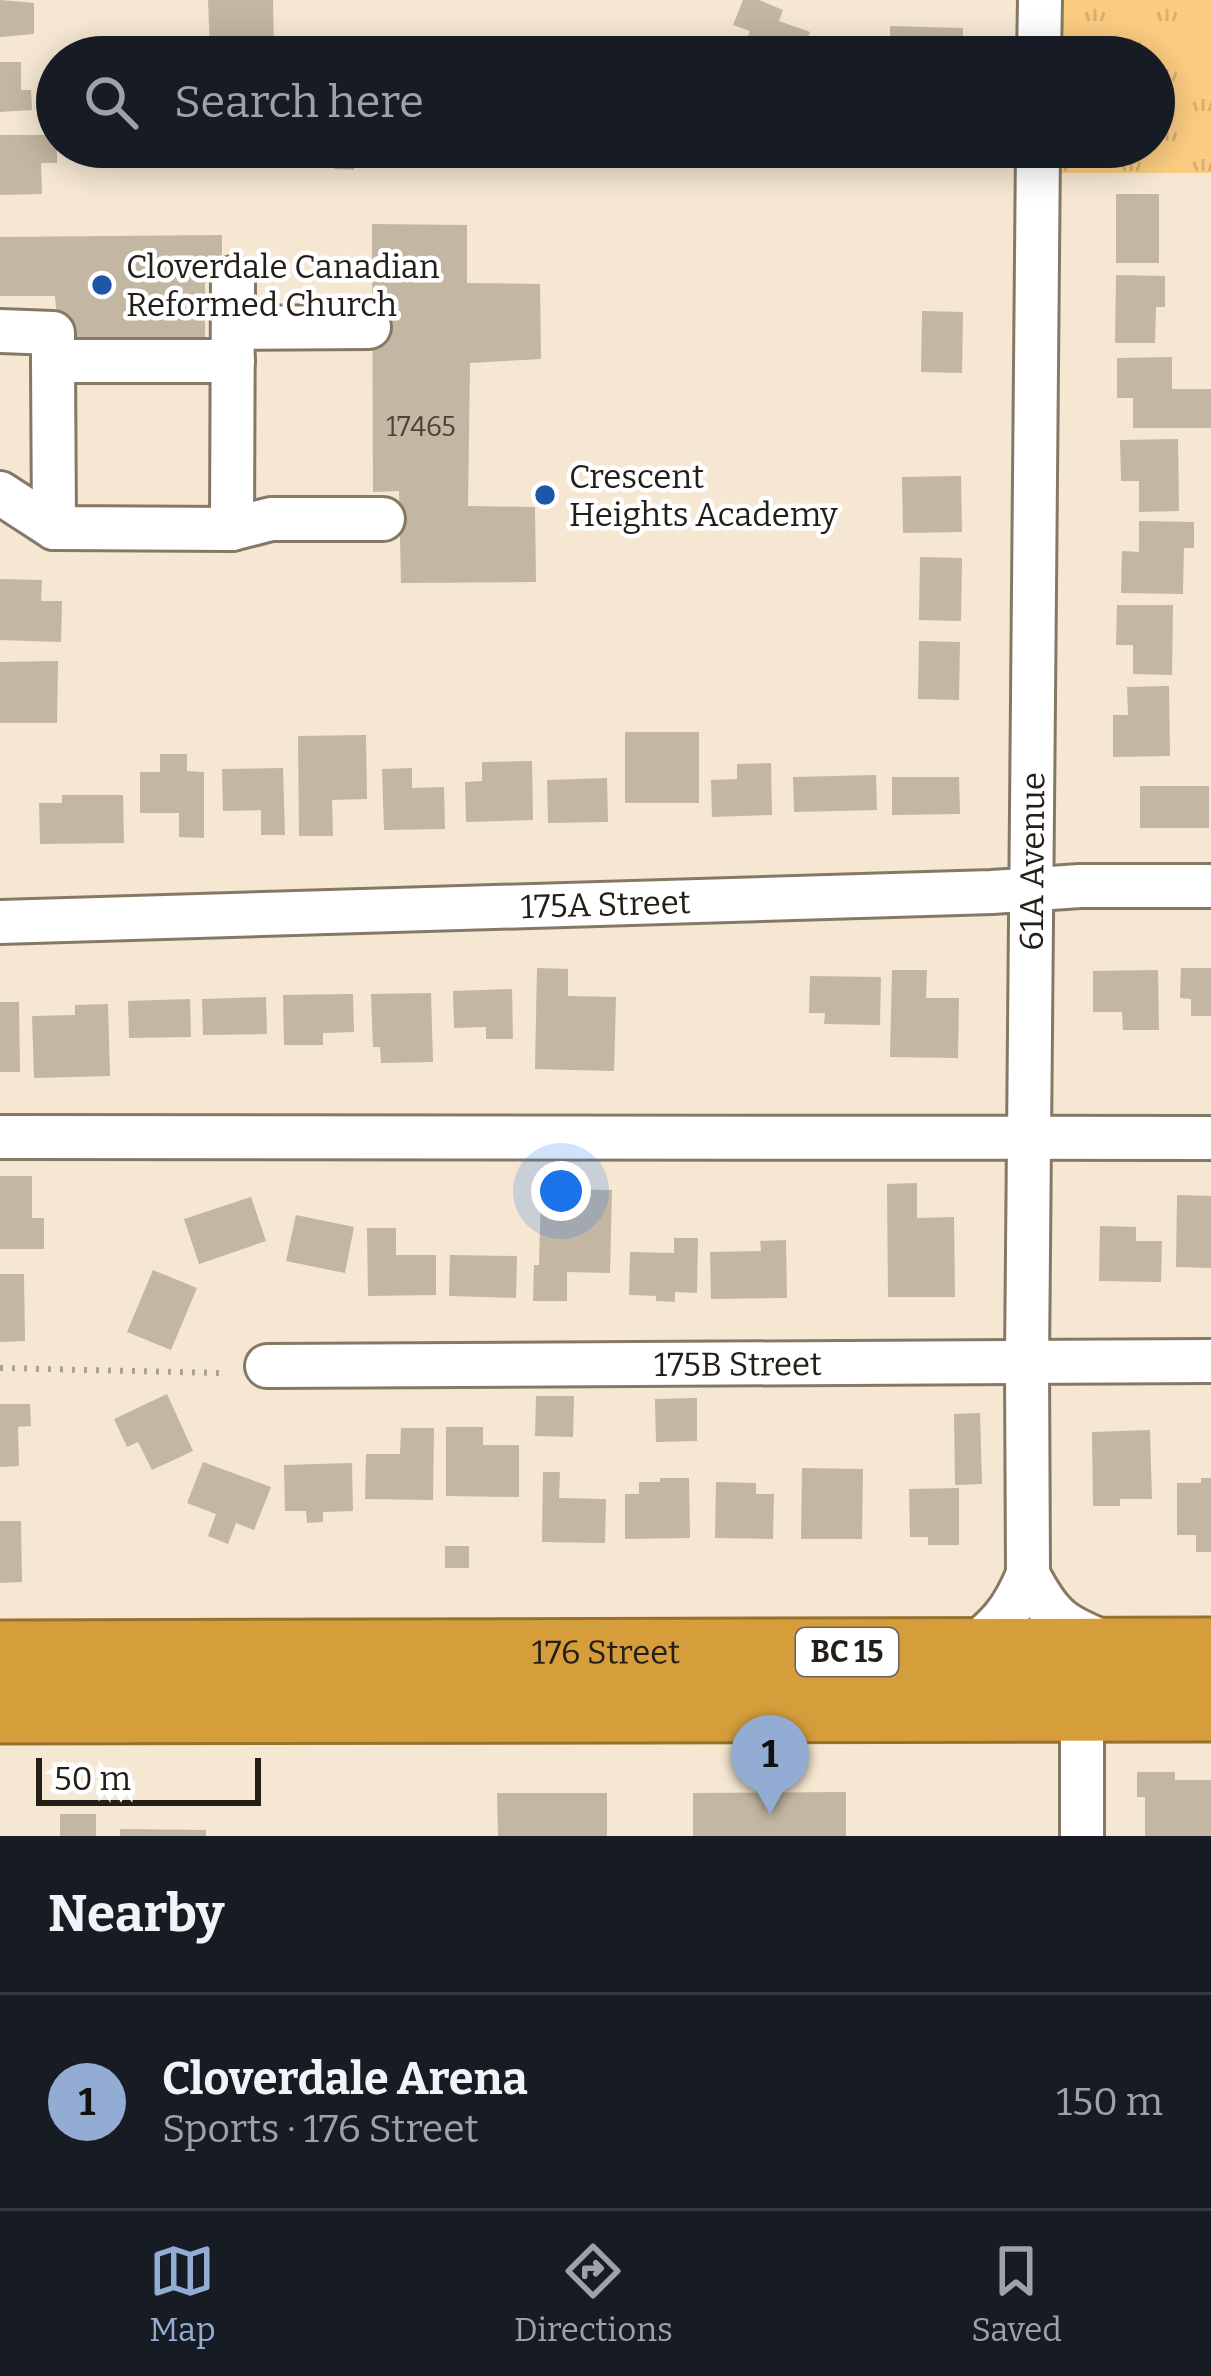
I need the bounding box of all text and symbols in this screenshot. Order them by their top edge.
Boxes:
search box [36,36,1175,168]
icon: search [78,69,144,135]
text: Search here [174,75,424,129]
place label: Cloverdale Canadian Reformed Church [126,247,440,325]
marker: Cloverdale Canadian Reformed Church [89,272,115,298]
house number: 17465 [386,411,456,443]
place label: Crescent Heights Academy [569,457,838,535]
marker: Crescent Heights Academy [532,482,558,508]
street label: 61A Avenue [1012,772,1053,951]
street label: 175A Street [520,882,691,927]
your location [531,1161,591,1221]
street label: 175B Street [654,1344,822,1385]
road number: BC 15 [796,1628,898,1676]
street label: 176 Street [532,1632,680,1673]
pin: 1 [731,1715,809,1814]
scale bar [36,1752,261,1805]
text: 50 m [54,1759,131,1799]
text: Nearby [48,1883,224,1945]
text: Cloverdale Arena [162,2052,528,2106]
text: 1 [79,2079,95,2125]
text: 150 m [1056,2079,1163,2125]
text: Sports · 176 Street [162,2106,479,2152]
tab: Map [149,2238,216,2350]
tab: Directions [514,2238,673,2350]
tab: Saved [971,2238,1062,2350]

